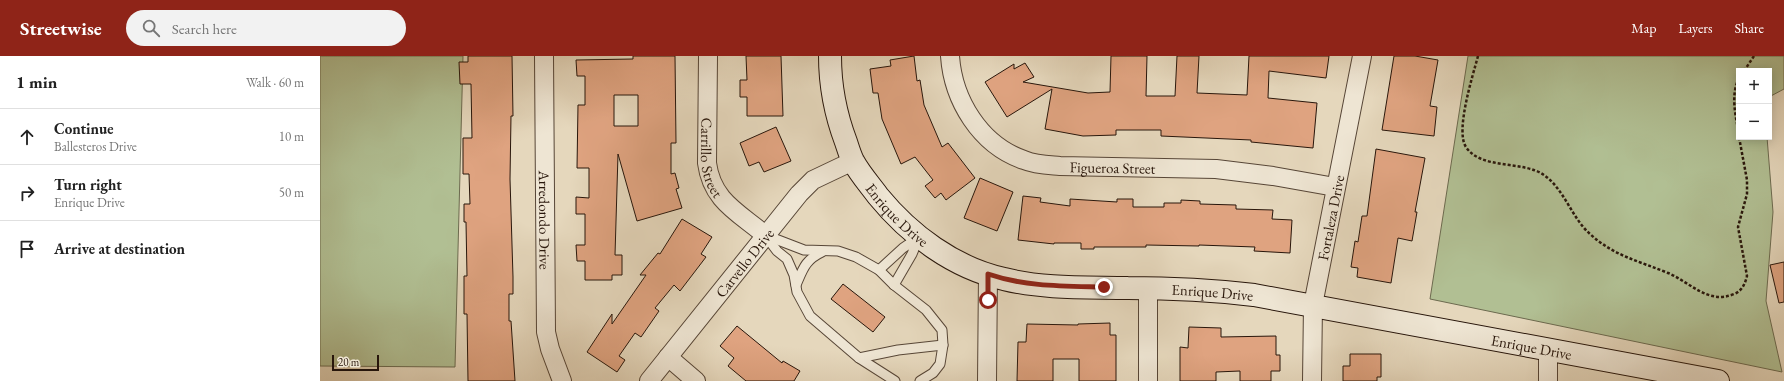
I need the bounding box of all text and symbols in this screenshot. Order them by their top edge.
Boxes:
search box [126,10,406,46]
text: Streetwise [20,16,102,41]
icon: search [140,17,162,39]
text: Search here [172,19,237,38]
text: Map [1631,19,1656,37]
text: Layers [1678,19,1713,37]
text: Share [1735,19,1764,37]
map controls [1736,68,1772,140]
button: + [1736,68,1772,104]
text: 1 min [16,71,57,93]
text: Walk · 60 m [246,74,304,91]
button: − [1736,104,1772,140]
street label: Carrillo Street [698,117,728,201]
text: Continue [54,119,114,138]
icon: ahead [16,126,38,148]
text: 10 m [279,128,304,145]
text: Ballesteros Drive [54,138,137,155]
street label: Figueroa Street [1069,157,1156,177]
street label: Arredondo Drive [535,169,555,270]
street label: Fortaleza Drive [1312,173,1348,262]
text: Turn right [54,175,122,194]
street label: Enrique Drive [862,179,933,250]
icon: right [16,182,38,204]
text: 50 m [279,184,304,201]
text: Enrique Drive [54,194,125,211]
street label: Carvello Drive [711,224,778,301]
icon: arrive [16,238,38,260]
text: Arrive at destination [54,239,185,258]
route end [1095,278,1113,296]
street label: Enrique Drive [1171,279,1254,304]
route start [979,291,997,309]
street label: Enrique Drive [1490,330,1574,363]
scale bar [332,353,379,372]
text: 20 m [338,355,359,369]

